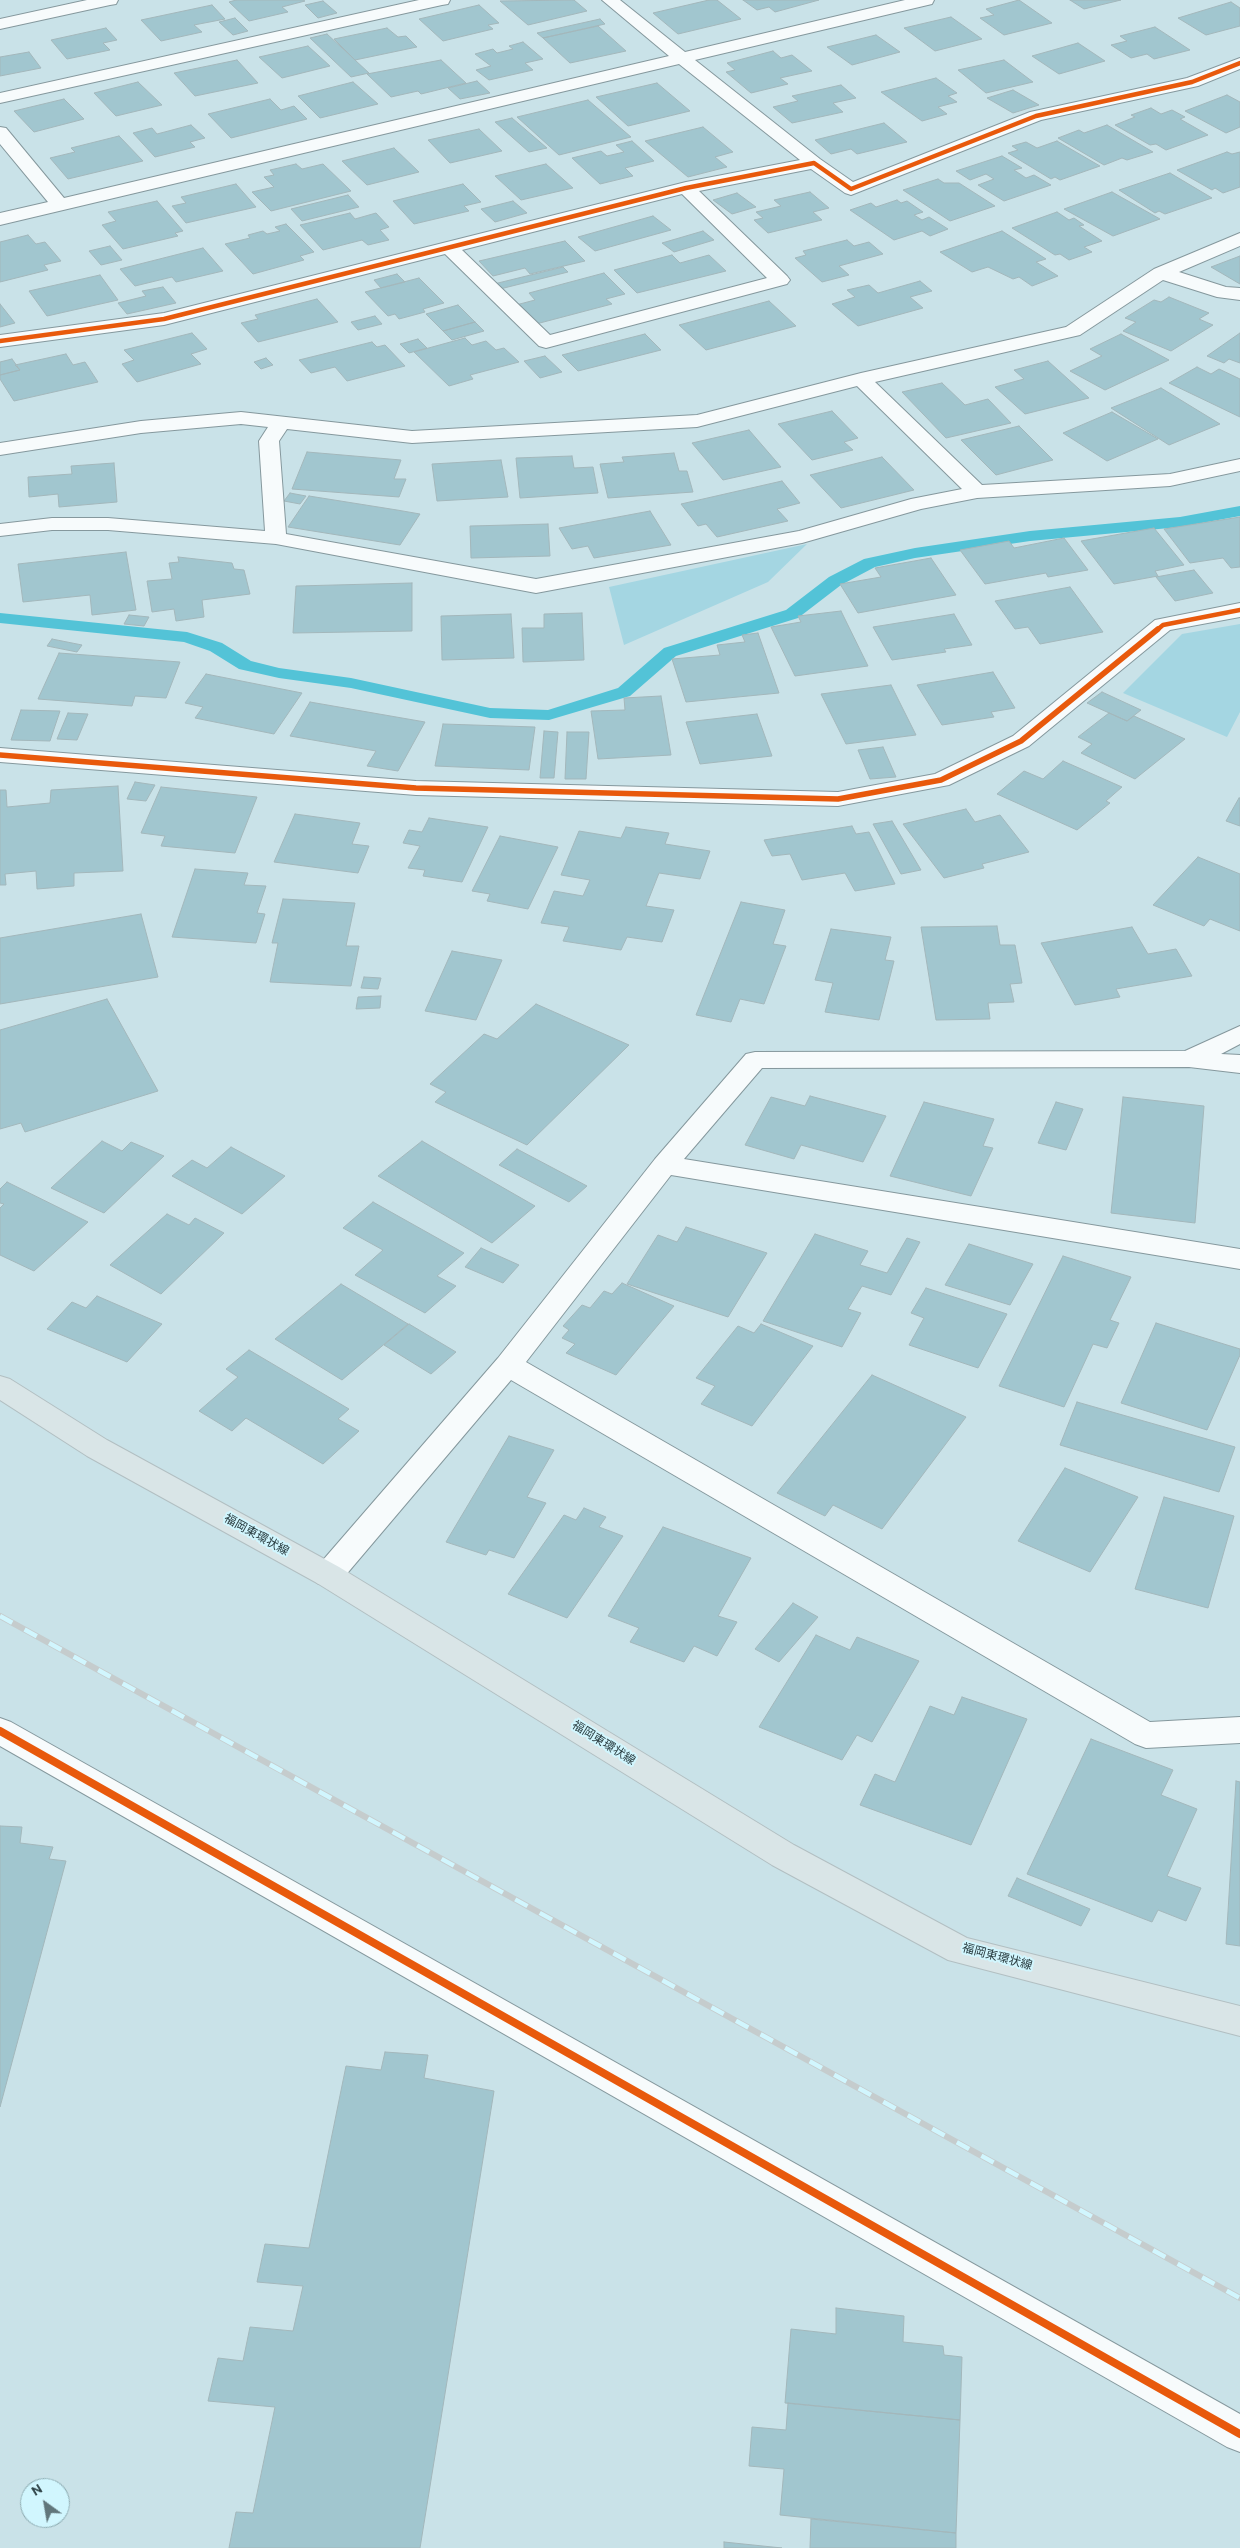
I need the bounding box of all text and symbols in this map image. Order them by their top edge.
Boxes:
street label: 福岡東環状線 [221,1512,291,1560]
street label: 福岡東環状線 [569,1719,637,1769]
street label: 福岡東環状線 [960,1942,1034,1974]
north arrow [20,2478,70,2528]
text: N [29,2481,46,2501]

